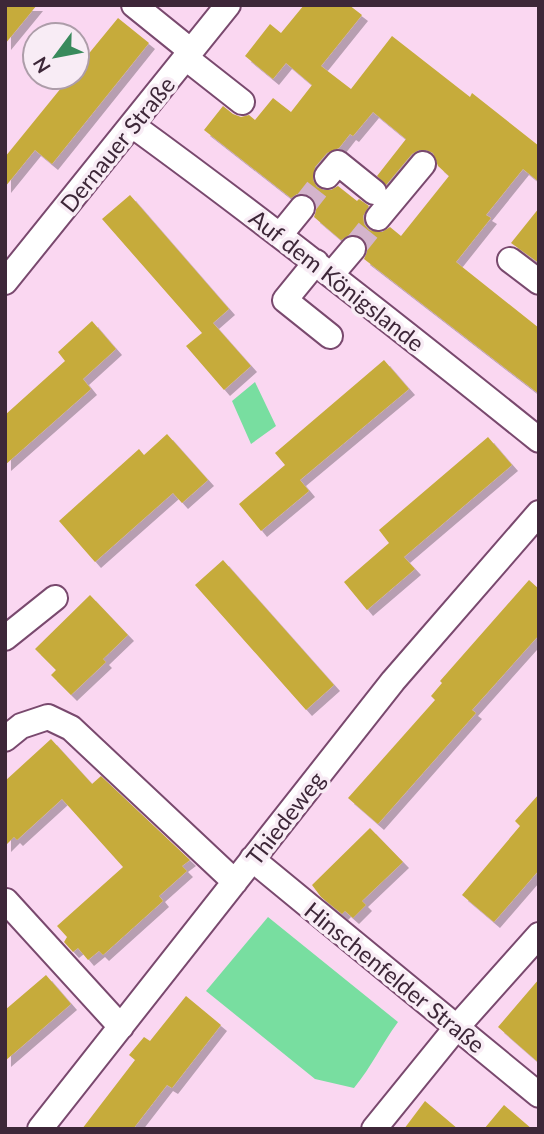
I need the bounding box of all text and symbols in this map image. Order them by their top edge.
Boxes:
north arrow [21,21,91,91]
text: N [28,53,55,78]
street label: Dernauer Straße [54,71,180,217]
street label: Auf dem Königslande [244,203,430,357]
street label: Thiedeweg [240,766,330,870]
street label: Hinschenfelder Straße [299,896,491,1058]

